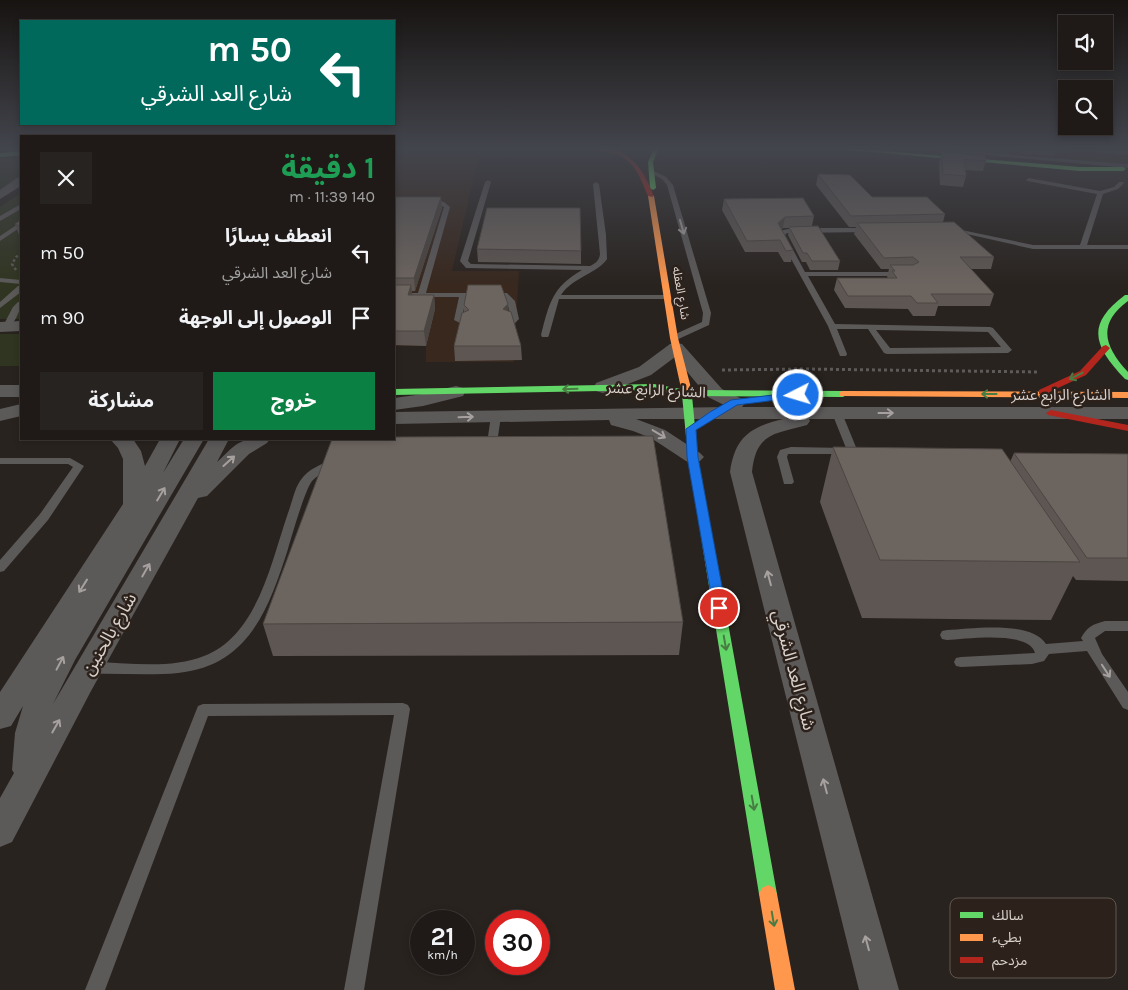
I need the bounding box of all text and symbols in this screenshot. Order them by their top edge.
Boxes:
map controls [1058,15,1113,135]
button: sound [1058,15,1113,70]
text: 50 m [207,29,292,70]
icon: left [310,40,375,105]
button: search [1058,80,1113,135]
text: شارع العد الشرقي [141,81,292,107]
text: 1 دقيقة [281,150,375,186]
button: close [40,152,92,204]
text: 140 m · 11:39 [289,187,375,206]
one-way arrow [678,219,687,235]
text: انعطف يسارًا [225,225,332,247]
icon: left [347,239,375,267]
text: 50 m [40,242,84,264]
text: شارع العد الشرقي [222,263,332,282]
street label: شارع العقله [667,265,693,321]
icon: arrive [347,304,375,332]
text: 90 m [40,307,85,329]
text: الوصول إلى الوجهة [179,307,332,329]
position arrow [771,368,823,420]
one-way arrow [1068,371,1083,381]
button: مشاركة [40,372,203,430]
button: خروج [213,372,375,430]
street label: الشارع الرابع عشر [605,378,706,405]
one-way arrow [562,384,578,393]
street label: الشارع الرابع عشر [1010,386,1111,407]
one-way arrow [982,389,998,399]
one-way arrow [878,408,894,418]
one-way arrow [458,412,474,421]
one-way arrow [651,430,665,440]
one-way arrow [223,455,236,467]
one-way arrow [156,487,166,501]
one-way arrow [141,563,151,578]
one-way arrow [764,571,774,587]
one-way arrow [78,579,88,593]
pin [698,587,740,629]
street label: شارع بالحنين [77,589,144,681]
icon: arrive [705,594,733,622]
street label: شارع العد الشرقي [764,607,821,733]
one-way arrow [721,635,731,651]
one-way arrow [55,656,65,671]
one-way arrow [1101,663,1111,677]
one-way arrow [52,720,62,734]
one-way arrow [820,778,829,794]
one-way arrow [749,795,759,811]
legend [950,898,1116,978]
text: سالك [992,907,1024,924]
speed limit sign: 30 [485,910,550,975]
one-way arrow [769,911,779,927]
text: 21 [430,922,455,951]
text: بطيء [992,929,1022,948]
one-way arrow [862,935,871,951]
text: km/h [427,948,458,962]
text: مزدحم [992,952,1027,971]

